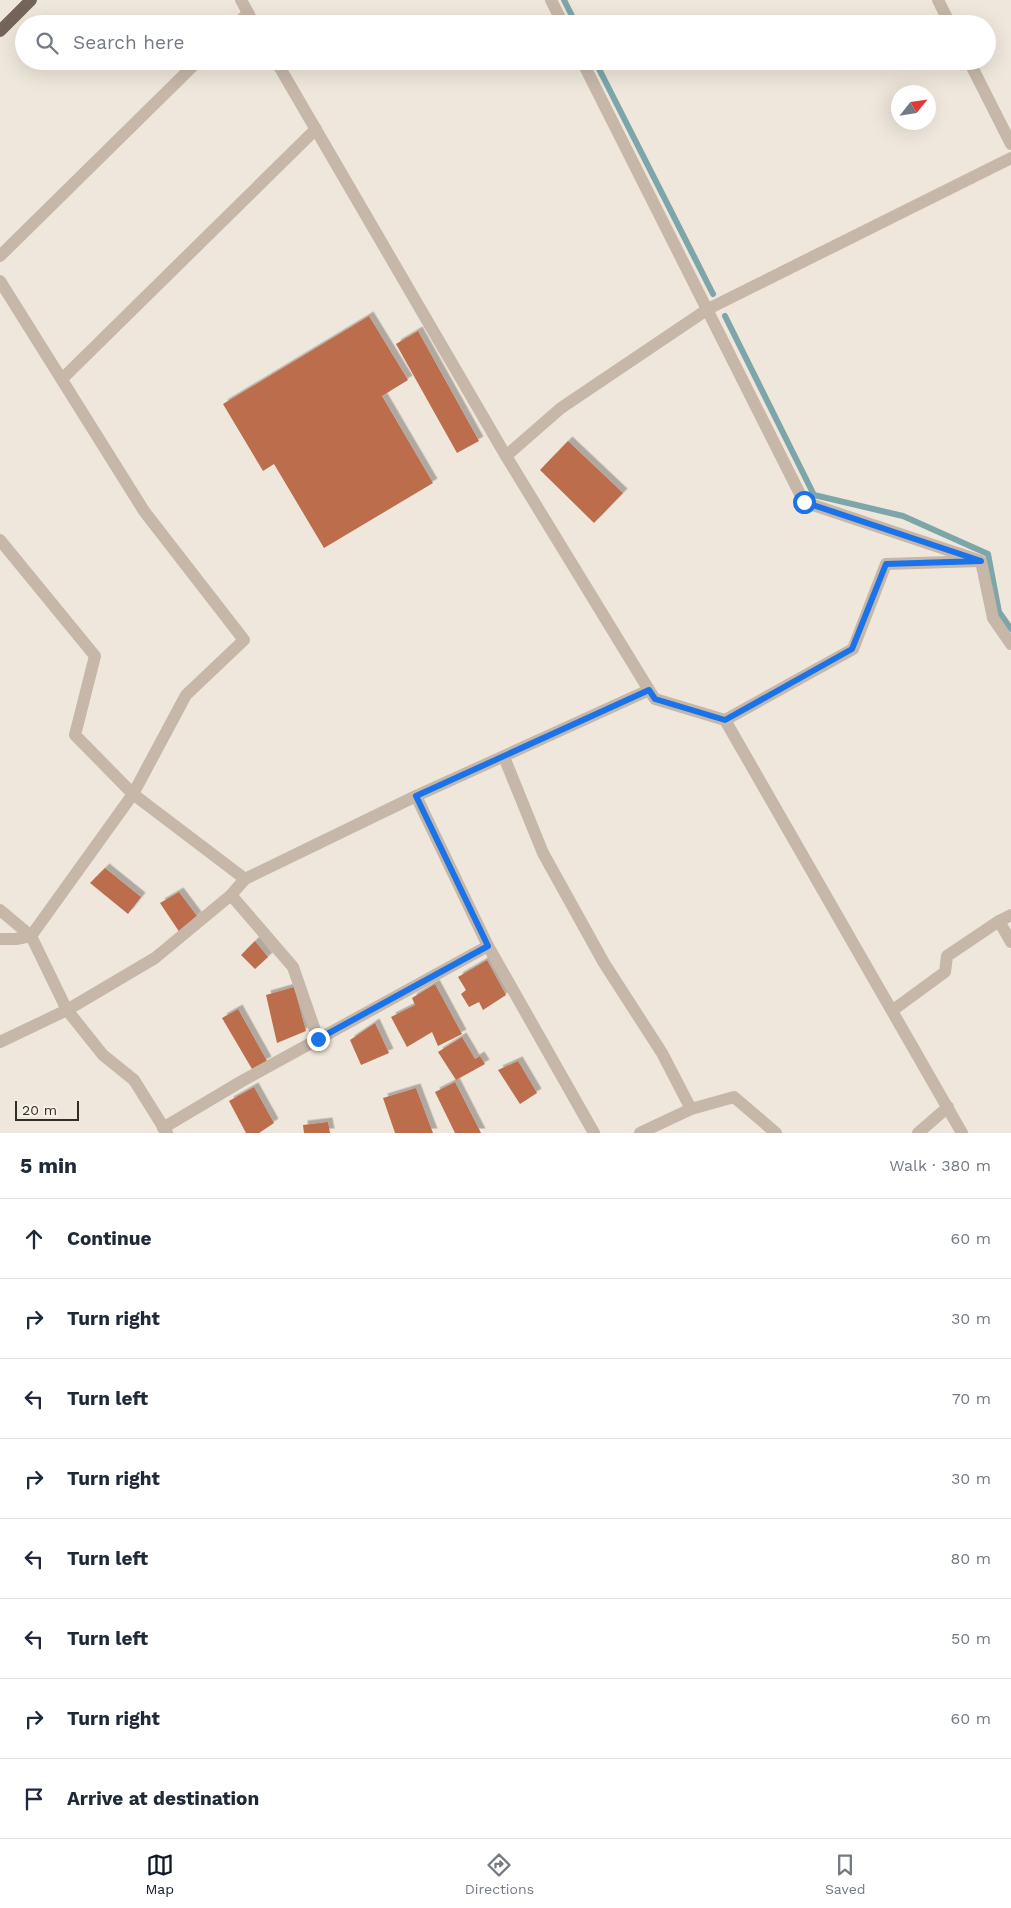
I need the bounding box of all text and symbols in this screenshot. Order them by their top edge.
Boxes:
search box [15,15,996,70]
icon: search [33,29,61,57]
text: Search here [73,31,184,54]
north arrow [891,85,936,130]
route start [793,491,816,514]
route end [307,1028,330,1051]
scale bar [15,1098,79,1121]
text: 20 m [22,1102,57,1118]
text: 5 min [20,1153,77,1178]
text: Walk · 380 m [889,1156,991,1175]
icon: ahead [20,1225,48,1253]
text: Continue [67,1227,151,1250]
text: 60 m [951,1229,991,1248]
icon: right [20,1305,48,1333]
text: Turn right [67,1307,160,1330]
text: 30 m [951,1309,991,1328]
icon: left [20,1385,48,1413]
text: Turn left [67,1387,148,1410]
text: 70 m [952,1389,991,1408]
icon: right [20,1465,48,1493]
text: Turn right [67,1467,160,1490]
text: 30 m [951,1469,991,1488]
icon: left [20,1545,48,1573]
text: Turn left [67,1547,148,1570]
text: 80 m [950,1549,991,1568]
icon: left [20,1625,48,1653]
text: Turn left [67,1627,148,1650]
text: 50 m [951,1629,991,1648]
icon: right [20,1705,48,1733]
text: Turn right [67,1707,160,1730]
text: 60 m [951,1709,991,1728]
icon: arrive [20,1785,48,1813]
text: Arrive at destination [67,1787,259,1810]
tab: Map [145,1851,174,1897]
tab: Directions [465,1851,534,1897]
tab: Saved [825,1851,866,1897]

